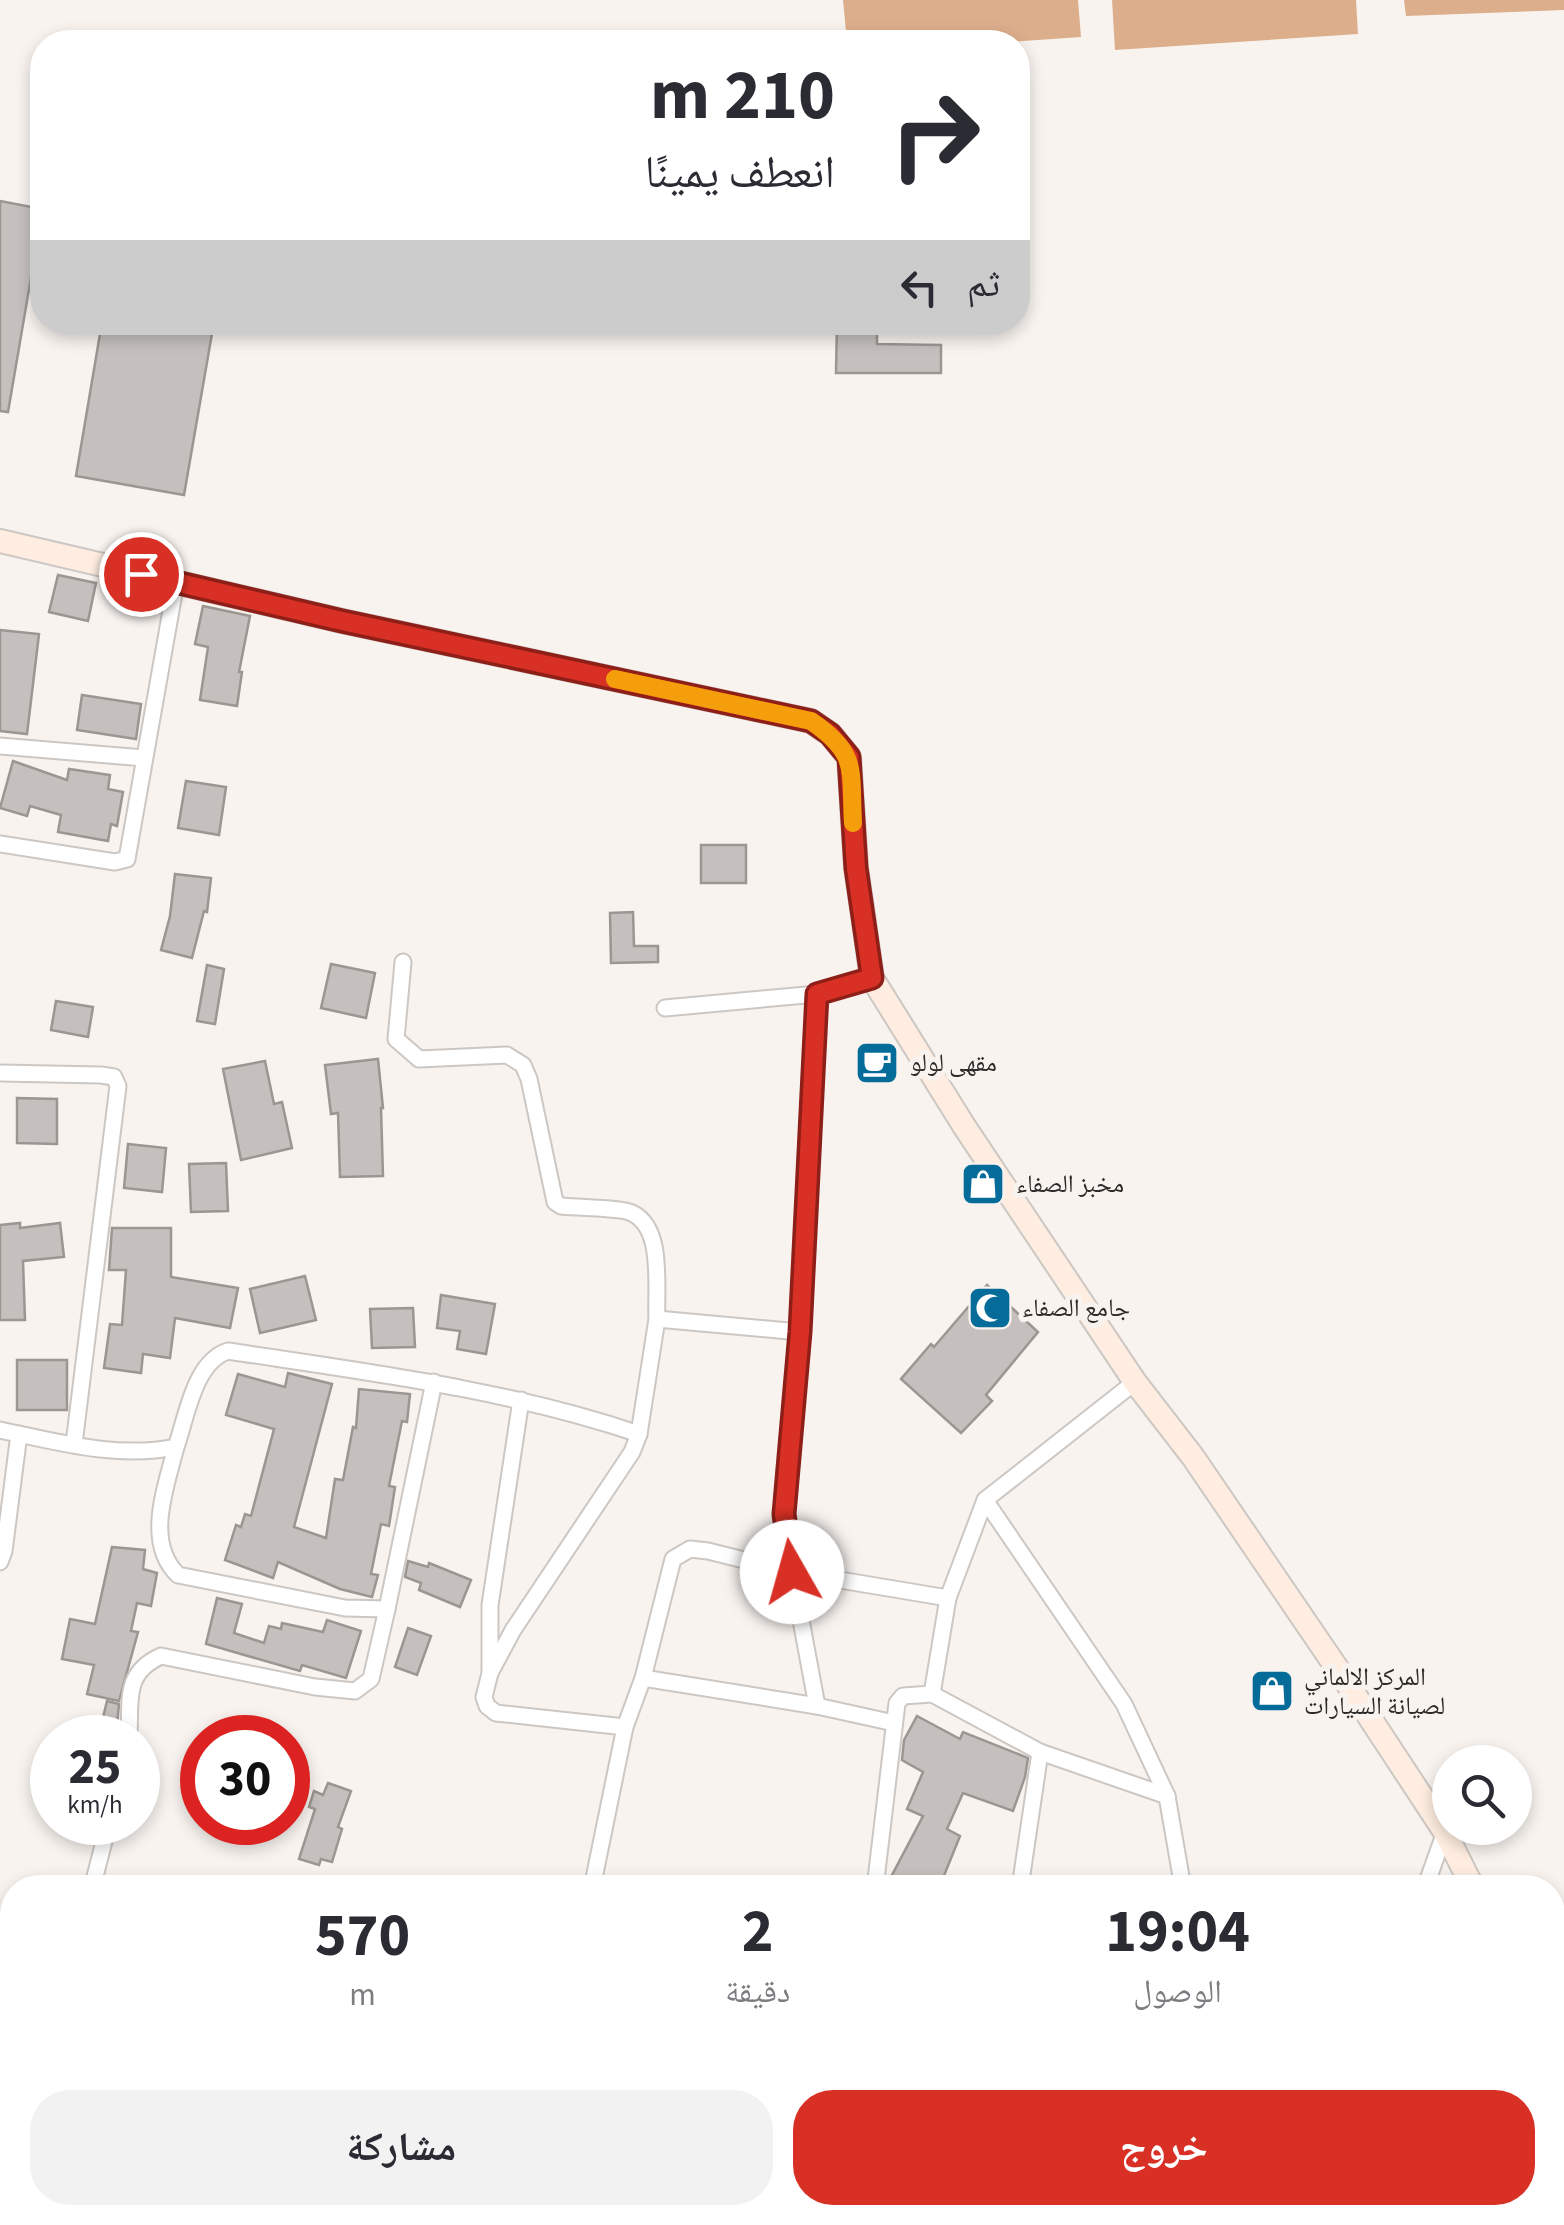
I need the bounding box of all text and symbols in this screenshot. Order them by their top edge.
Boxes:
text: 210 m [650,46,835,146]
icon: right [870,70,1000,200]
text: انعطف يمينًا [644,141,835,205]
text: ثم [967,257,1000,311]
icon: left [892,260,947,315]
pin [99,532,184,617]
icon: arrive [114,547,169,602]
cafe icon: مقهى لولو [854,1040,900,1086]
place label: مقهى لولو [910,1045,997,1081]
shop icon: مخبز الصفاء [960,1161,1006,1207]
place label: مخبز الصفاء [1016,1166,1124,1202]
mosque icon: جامع الصفاء [967,1285,1013,1331]
place label: جامع الصفاء [1022,1290,1130,1326]
position arrow [740,1520,844,1624]
place label: المركز الالماني لصيانة السيارات [1304,1659,1445,1724]
shop icon: المركز الالماني لصيانة السيارات [1249,1668,1295,1714]
speed limit sign: 30 [180,1715,310,1845]
text: 25 [69,1732,121,1803]
map controls [1432,1745,1532,1845]
button: search [1432,1745,1532,1845]
text: km/h [67,1787,123,1823]
text: 2 [742,1890,774,1975]
text: 19:04 [1105,1890,1250,1975]
text: 570 [315,1894,410,1979]
text: دقيقة [725,1969,790,2015]
text: الوصول [1133,1969,1222,2015]
text: m [349,1972,376,2018]
button: مشاركة [30,2090,773,2205]
button: خروج [793,2090,1535,2205]

